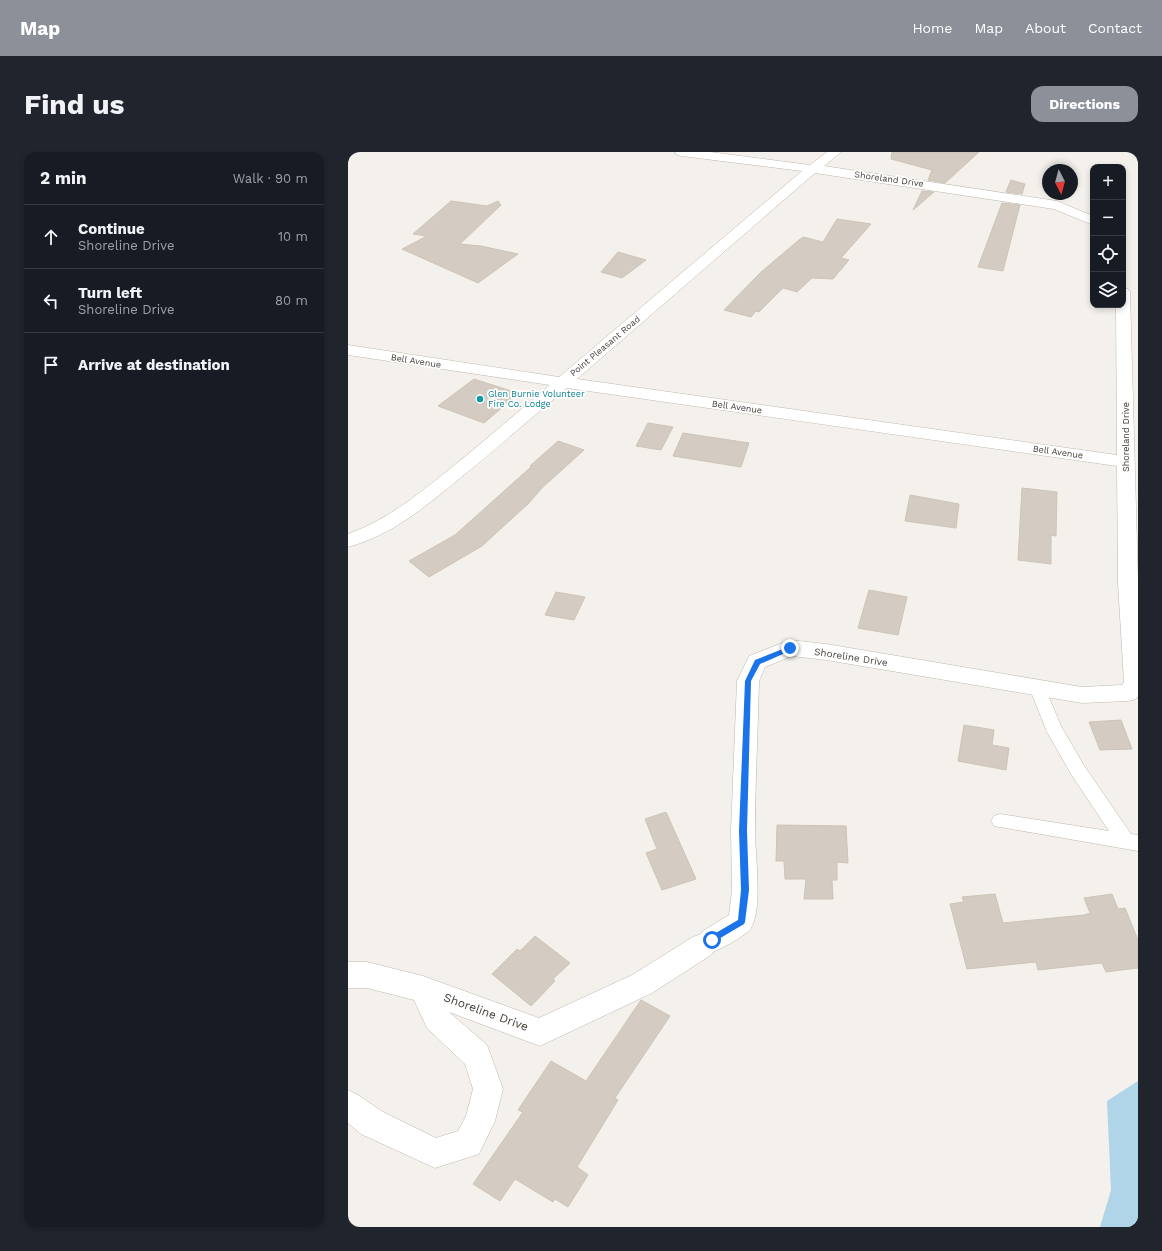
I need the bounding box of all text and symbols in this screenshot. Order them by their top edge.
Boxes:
text: Map [20,17,60,40]
text: Home [912,20,952,36]
text: Map [974,20,1003,36]
text: About [1025,20,1066,36]
text: Contact [1088,20,1142,36]
button: Directions [1031,86,1138,122]
text: Find us [24,88,124,121]
north arrow [1042,164,1078,200]
map controls [1090,164,1126,308]
button: + [1090,164,1126,200]
text: 2 min [40,168,86,188]
street label: Shoreland Drive [854,169,924,189]
text: Walk · 90 m [233,171,308,186]
button: − [1090,200,1126,236]
text: Continue [78,220,145,238]
icon: ahead [40,226,62,248]
text: 10 m [278,229,308,244]
button: locate [1090,236,1126,272]
text: Shoreline Drive [78,238,175,253]
button: layers [1090,272,1126,308]
text: Turn left [78,284,142,302]
icon: left [40,290,62,312]
text: 80 m [275,293,308,308]
text: Shoreline Drive [78,302,175,317]
street label: Point Pleasant Road [568,314,642,378]
street label: Bell Avenue [390,352,442,370]
icon: arrive [40,354,62,376]
text: Arrive at destination [78,356,230,374]
place label: Glen Burnie Volunteer Fire Co. Lodge [488,389,585,409]
marker: Glen Burnie Volunteer Fire Co. Lodge [475,394,485,404]
street label: Bell Avenue [711,399,763,415]
street label: Shoreland Drive [1121,402,1131,472]
street label: Bell Avenue [1032,444,1084,460]
route end [781,639,799,657]
street label: Shoreline Drive [813,646,889,668]
route start [703,931,721,949]
street label: Shoreline Drive [442,990,530,1034]

